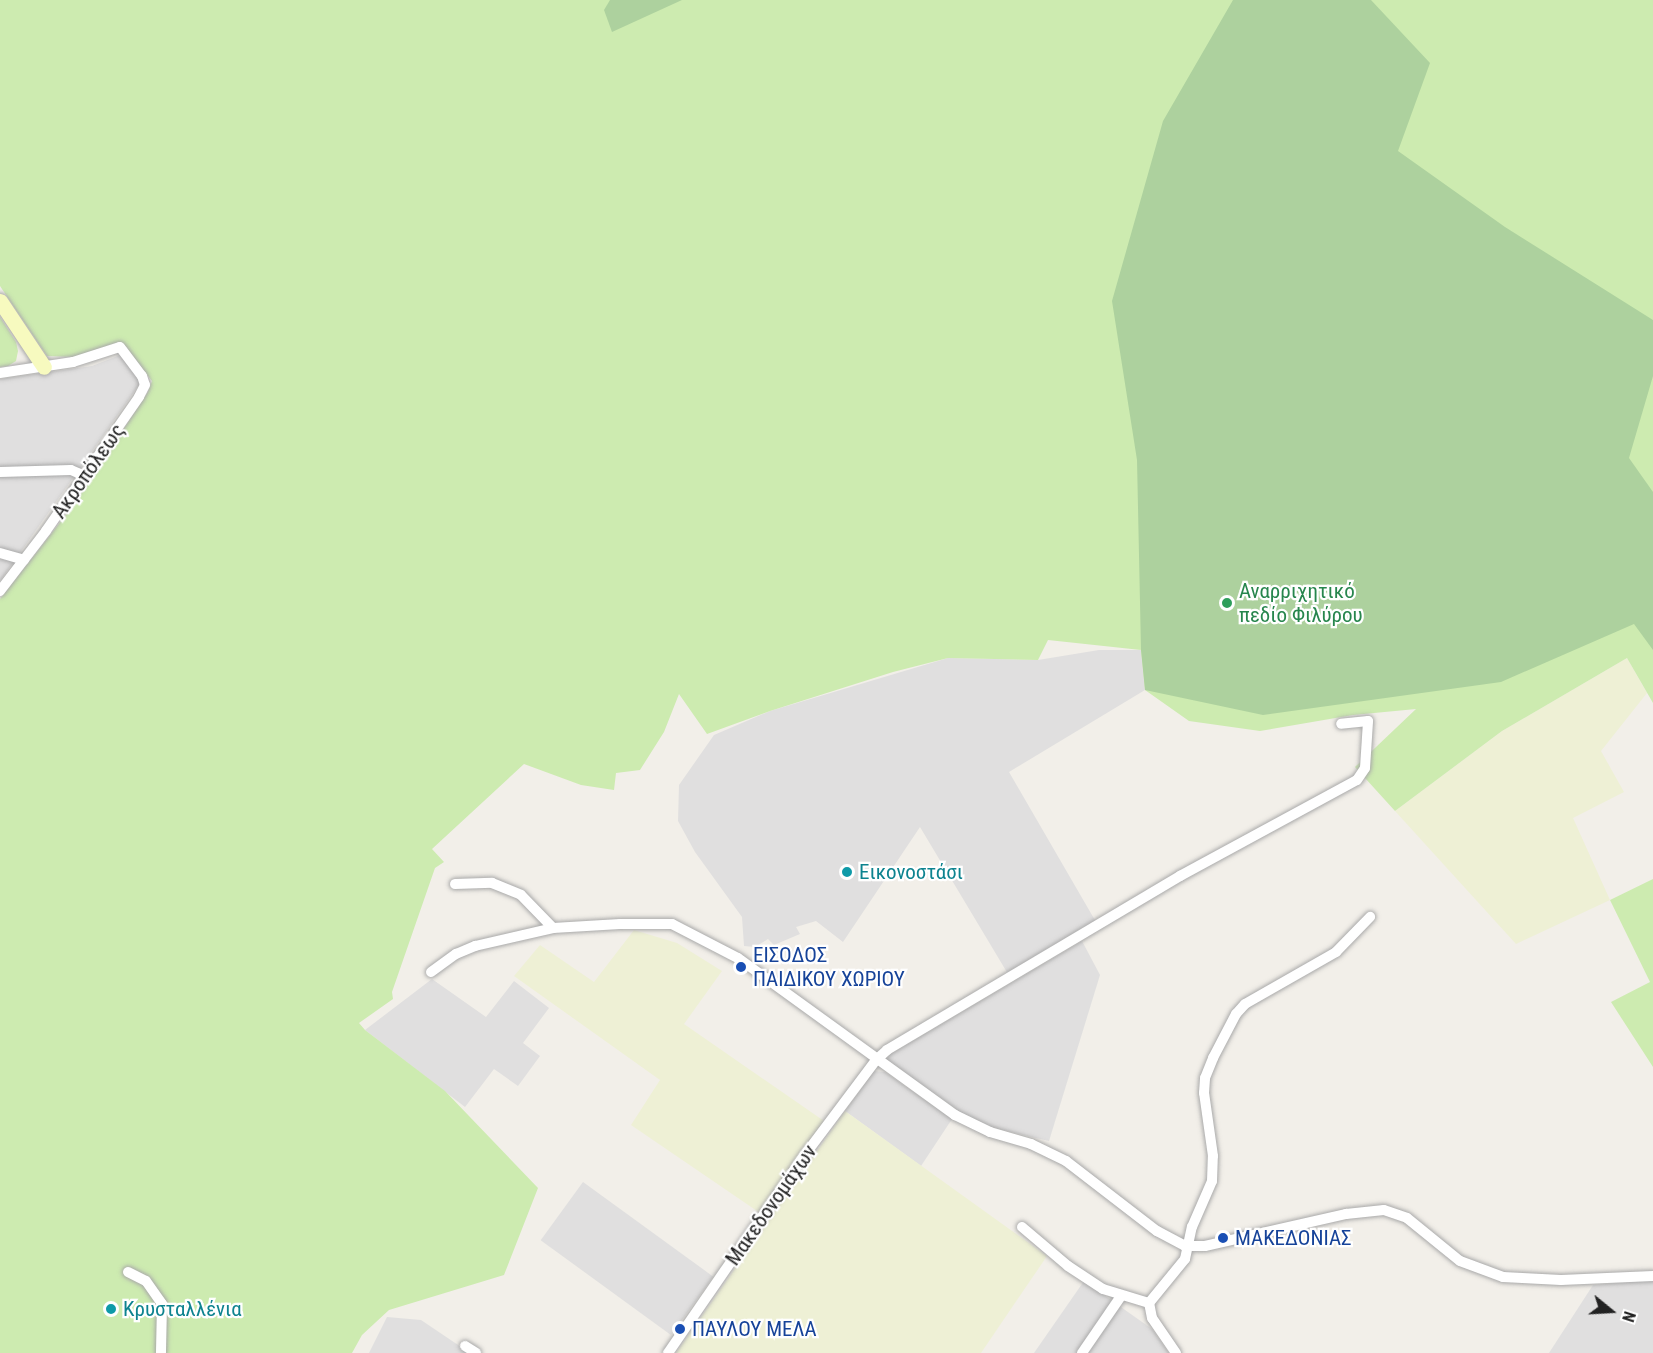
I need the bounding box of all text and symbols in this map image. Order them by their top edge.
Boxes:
street label: Ακροπόλεως [46,419,130,523]
place label: Αναρριχητικό πεδίο Φιλύρου [1239,578,1363,628]
marker: Αναρριχητικό πεδίο Φιλύρου [1220,596,1234,610]
place label: Εικονοστάσι [859,859,963,885]
marker: Εικονοστάσι [840,865,854,879]
place label: ΕΙΣΟΔΟΣ ΠΑΙΔΙΚΟΥ ΧΩΡΙΟΥ [753,942,905,992]
marker: ΕΙΣΟΔΟΣ ΠΑΙΔΙΚΟΥ ΧΩΡΙΟΥ [734,960,748,974]
street label: Μακεδονομάχων [720,1140,822,1270]
place label: ΜΑΚΕΔΟΝΙΑΣ [1235,1225,1352,1251]
marker: ΜΑΚΕΔΟΝΙΑΣ [1216,1231,1230,1245]
north arrow [1581,1281,1641,1341]
place label: Κρυσταλλένια [123,1296,242,1322]
marker: Κρυσταλλένια [104,1302,118,1316]
text: N [1618,1309,1639,1324]
place label: ΠΑΥΛΟΥ ΜΕΛΑ [692,1316,817,1342]
marker: ΠΑΥΛΟΥ ΜΕΛΑ [673,1322,687,1336]

